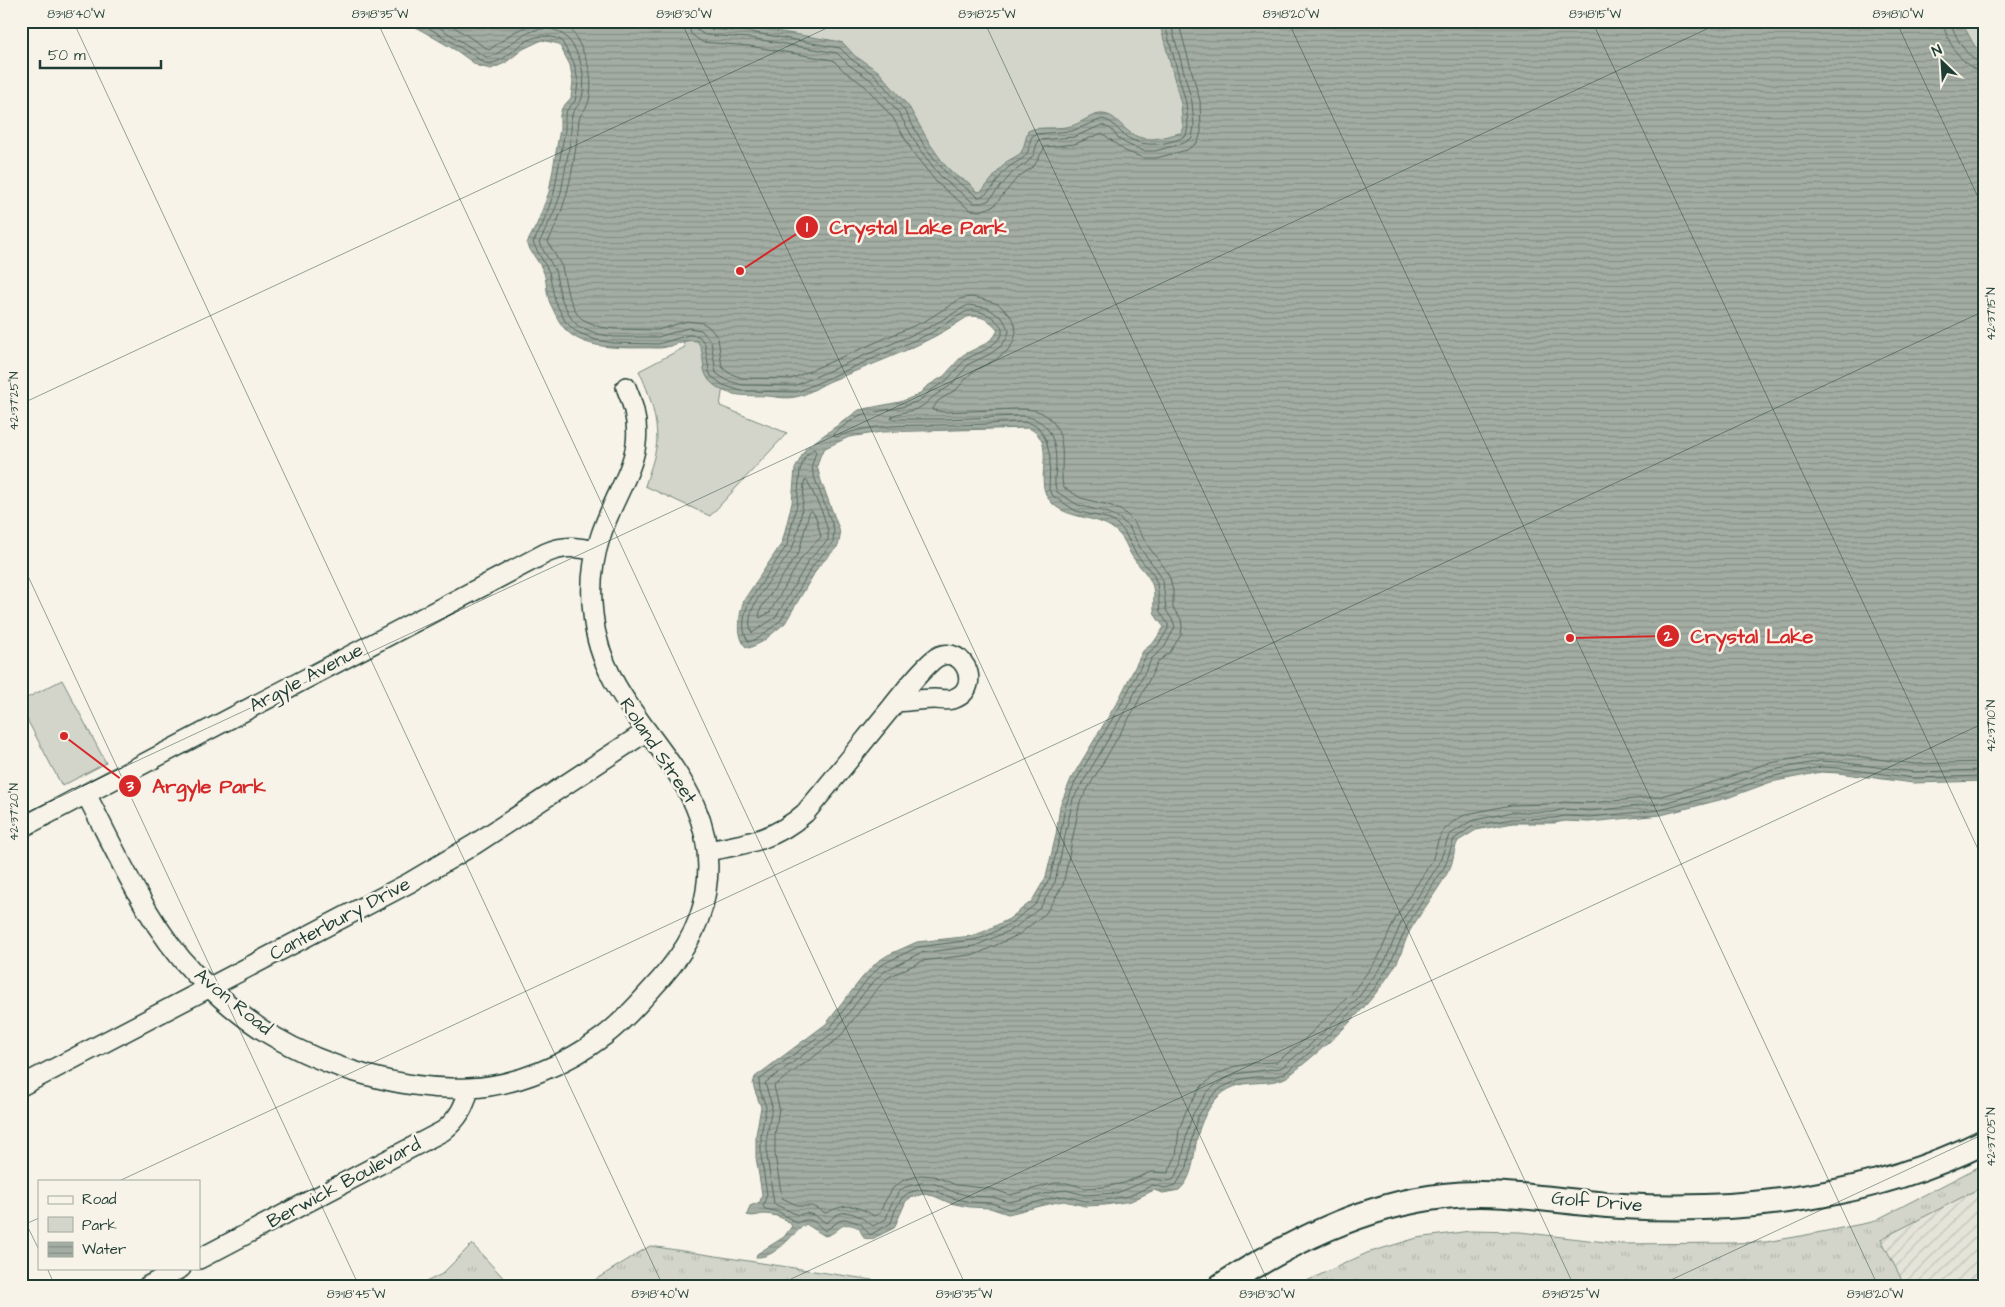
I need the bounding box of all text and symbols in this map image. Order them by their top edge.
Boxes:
text: 83°18'40"W [47,6,106,23]
text: 83°18'35"W [352,6,409,23]
text: 83°18'30"W [656,6,713,23]
text: 83°18'25"W [958,6,1016,23]
text: 83°18'20"W [1263,6,1320,23]
text: 83°18'15"W [1569,6,1622,23]
text: 83°18'10"W [1872,6,1924,23]
scale bar [40,38,161,70]
north arrow [1918,38,1968,88]
text: N [1929,40,1945,62]
text: 50 m [48,45,86,66]
callout: Crystal Lake Park [794,209,1016,244]
text: Crystal Lake Park [829,214,1007,243]
text: 1 [806,217,808,238]
text: 42°37'15"N [1983,287,2000,341]
text: 42°37'25"N [6,371,23,430]
callout: Crystal Lake [1656,619,1824,654]
text: Crystal Lake [1691,623,1814,652]
text: 2 [1663,626,1673,647]
street label: Argyle Avenue [244,637,368,720]
street label: Roland Street [613,693,704,810]
text: 42°37'10"N [1983,699,2000,752]
callout: Argyle Park [118,769,276,804]
text: Argyle Park [152,773,266,802]
text: 3 [125,776,134,797]
text: 42°37'20"N [6,783,23,841]
street label: Canterbury Drive [265,871,416,968]
street label: Avon Road [188,962,278,1042]
text: 42°37'05"N [1983,1107,2000,1167]
street label: Berwick Boulevard [262,1131,426,1235]
legend [38,1180,200,1270]
street label: Golf Drive [1550,1185,1644,1219]
text: Road [82,1189,117,1210]
text: Park [82,1215,117,1236]
text: Water [82,1239,126,1260]
text: 83°18'45"W [327,1286,386,1303]
text: 83°18'40"W [631,1286,690,1303]
text: 83°18'35"W [936,1286,993,1303]
text: 83°18'30"W [1239,1286,1296,1303]
text: 83°18'25"W [1542,1286,1600,1303]
text: 83°18'20"W [1847,1286,1904,1303]

